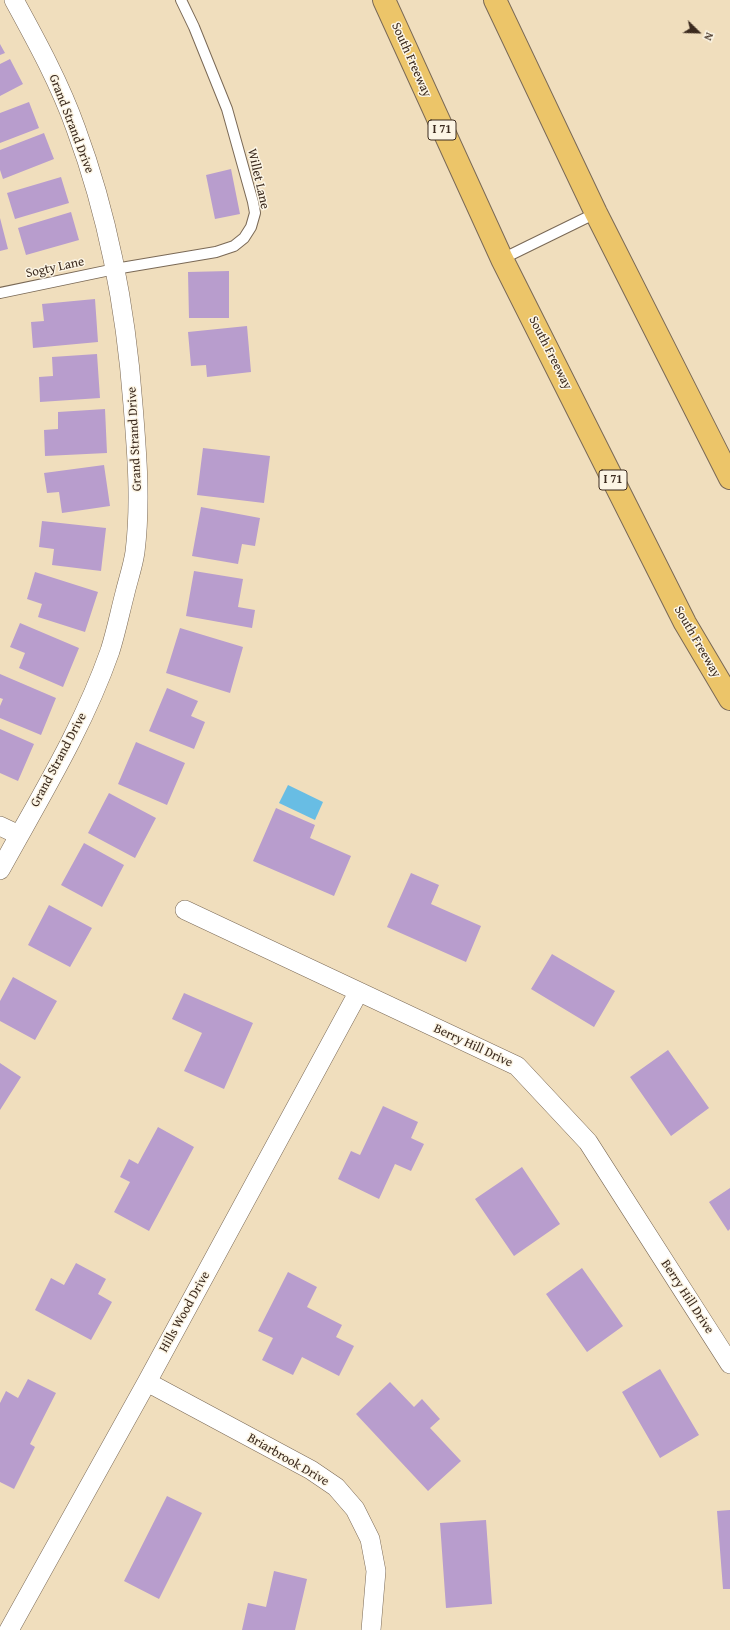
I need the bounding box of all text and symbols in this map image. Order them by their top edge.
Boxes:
north arrow [678,12,718,52]
street label: South Freeway [388,20,434,100]
text: N [700,30,718,43]
street label: Grand Strand Drive [45,72,97,176]
road number: I 71 [428,120,456,140]
street label: Willet Lane [243,147,273,211]
street label: Sogty Lane [24,254,86,282]
street label: South Freeway [525,314,575,392]
street label: Grand Strand Drive [124,386,146,492]
road number: I 71 [599,470,627,490]
street label: South Freeway [670,603,724,681]
street label: Grand Strand Drive [28,710,90,810]
street label: Berry Hill Drive [431,1021,515,1071]
street label: Berry Hill Drive [657,1257,717,1337]
street label: Hills Wood Drive [156,1269,214,1355]
street label: Briarbrook Drive [244,1430,332,1490]

